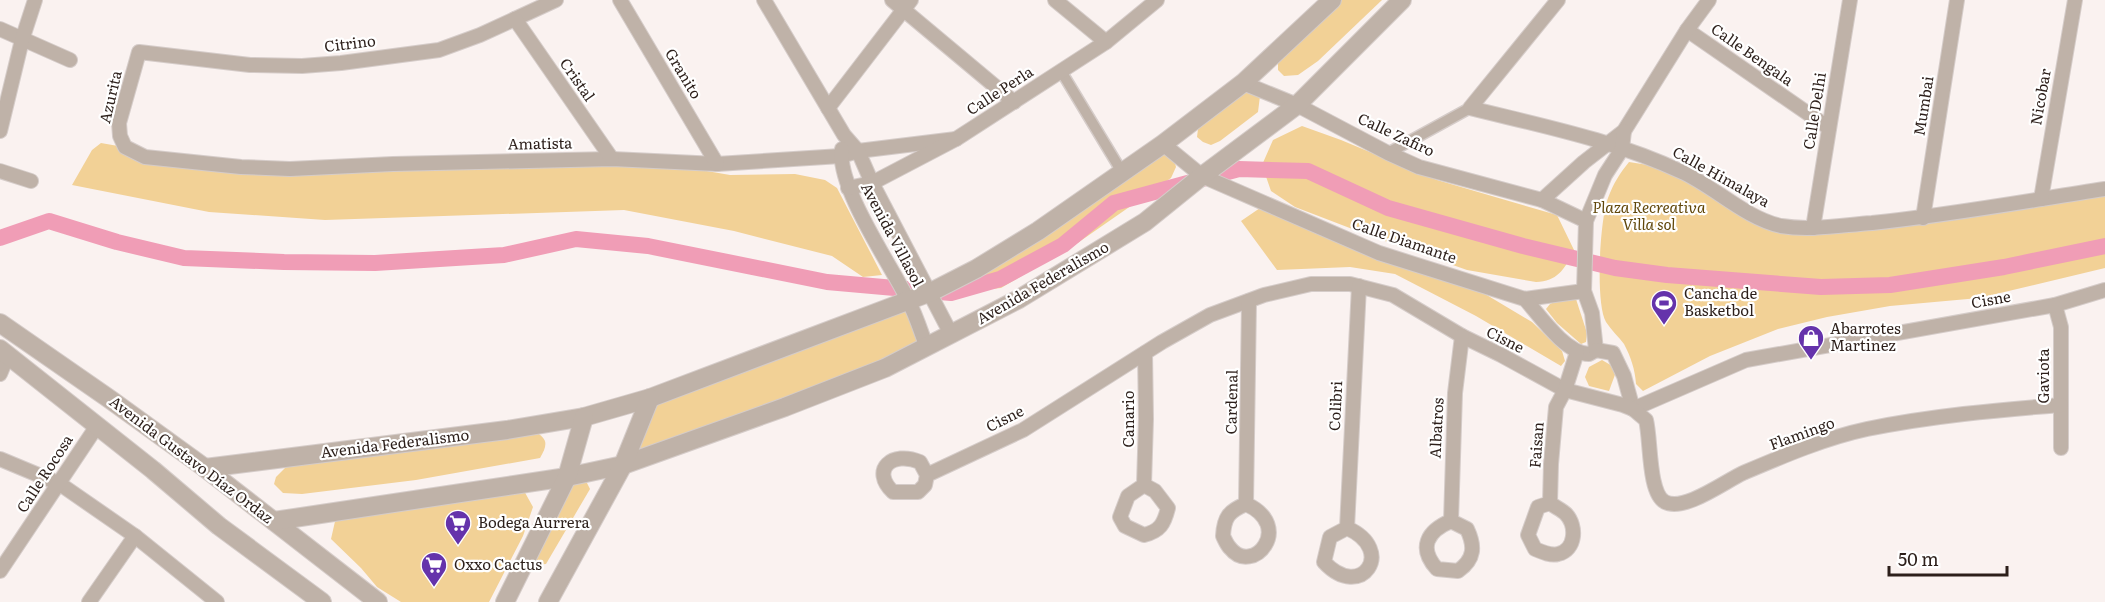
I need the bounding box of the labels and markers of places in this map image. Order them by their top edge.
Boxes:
place label: Cancha de Basketbol [1684,281,1758,321]
sports icon: Cancha de Basketbol [1649,288,1679,326]
place label: Abarrotes Martinez [1830,316,1901,356]
shop icon: Abarrotes Martinez [1796,323,1826,361]
supermarket icon: Bodega Aurrera [443,508,473,546]
place label: Bodega Aurrera [478,510,591,533]
supermarket icon: Oxxo Cactus [419,550,449,588]
place label: Oxxo Cactus [454,552,542,575]

